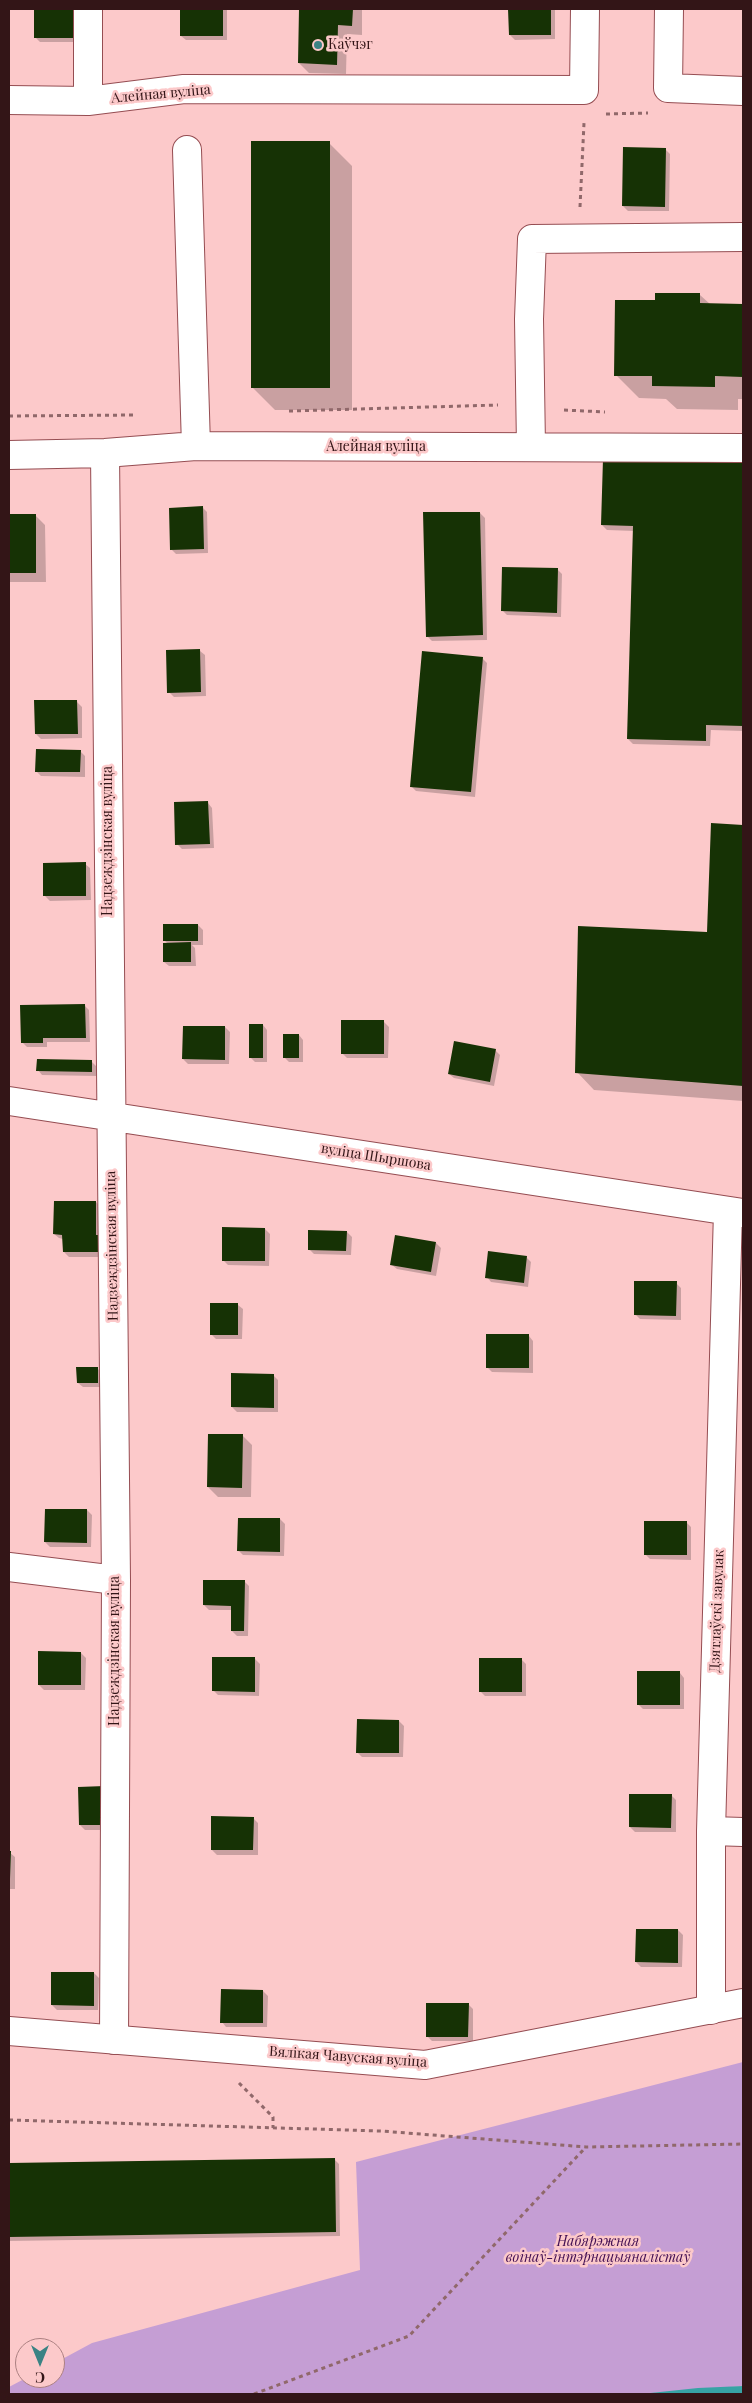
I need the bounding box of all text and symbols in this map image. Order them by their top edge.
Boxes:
place label: Каўчэг [328,37,373,53]
marker: Каўчэг [312,39,324,51]
street label: Алейная вуліца [111,81,211,107]
street label: Алейная вуліца [326,439,426,455]
street label: Надзеждзінская вуліца [100,766,116,916]
street label: вуліца Шыршова [320,1140,432,1174]
street label: Надзеждзінская вуліца [102,1171,122,1321]
street label: Дзятлаўскі завулак [706,1549,728,1673]
street label: Надзеждзінская вуліца [107,1576,123,1726]
street label: Вялікая Чавуская вуліца [268,2043,428,2071]
park label: Набярэжная воінаў-інтэрнацыяналістаў [506,2234,690,2266]
north arrow [15,2338,65,2388]
text: С [35,2368,45,2387]

